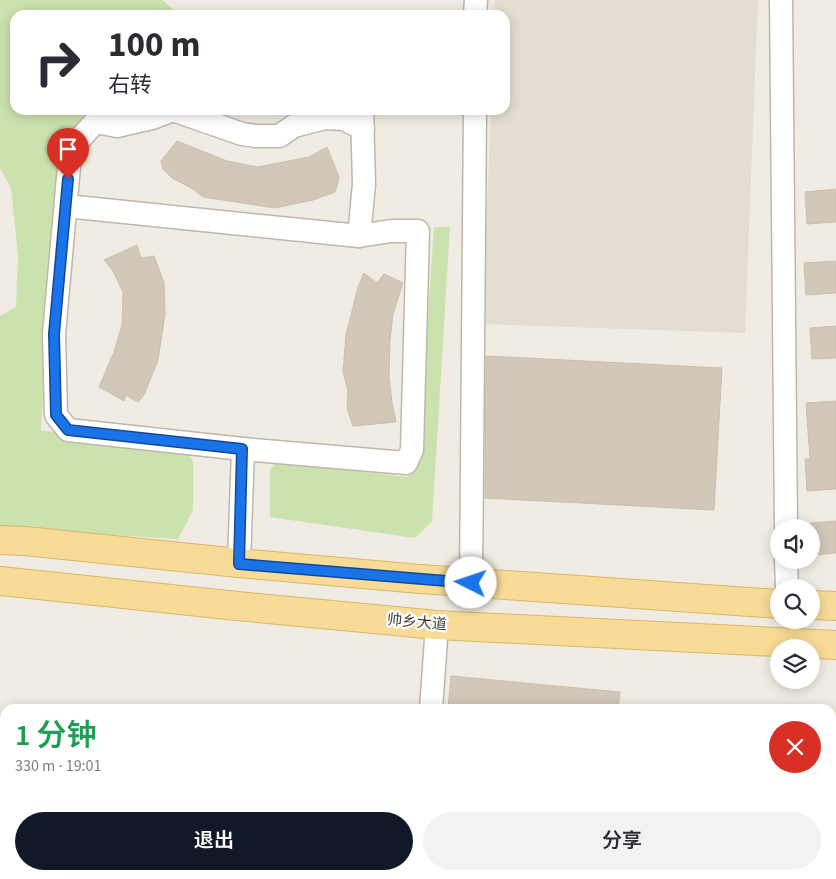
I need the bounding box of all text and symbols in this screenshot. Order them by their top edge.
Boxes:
text: 100 m [108,20,200,70]
icon: right [25,30,90,95]
text: 右转 [108,69,152,101]
pin [47,128,89,179]
icon: arrive [54,135,82,163]
map controls [770,519,820,689]
button: sound [770,519,820,569]
position arrow [444,556,496,608]
button: search [770,579,820,629]
street label: 帅乡大道 [386,609,448,636]
button: layers [770,639,820,689]
text: 1 分钟 [15,714,96,757]
button: close [769,721,821,773]
text: 330 m · 19:01 [15,755,102,777]
button: 退出 [15,812,413,870]
button: 分享 [423,812,821,870]

